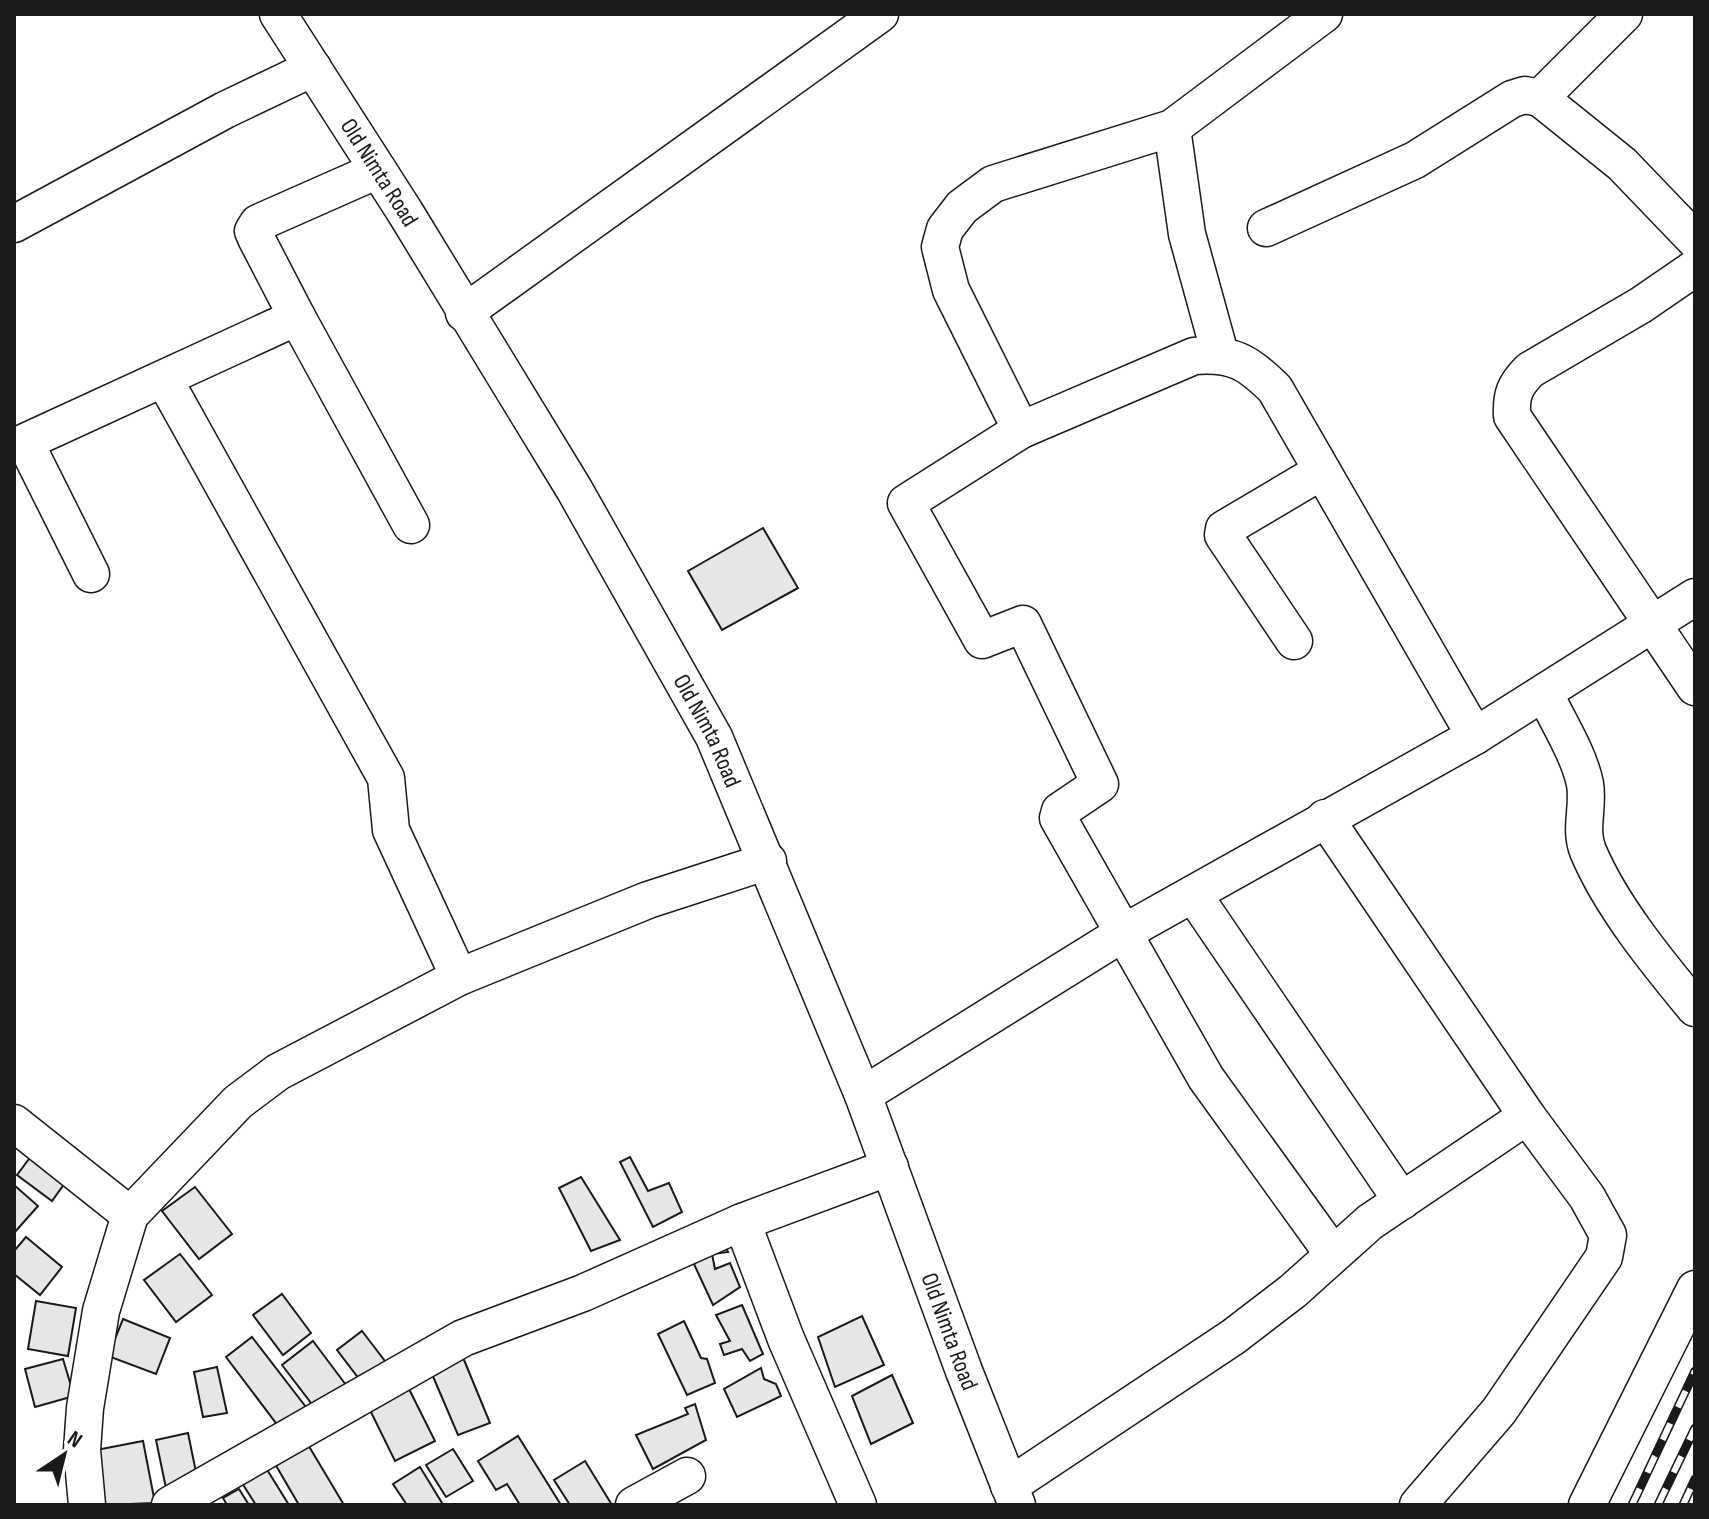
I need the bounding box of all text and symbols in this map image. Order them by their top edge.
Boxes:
street label: Old Nimta Road [334,113,424,232]
street label: Old Nimta Road [667,669,747,792]
street label: Old Nimta Road [914,1269,984,1394]
north arrow [24,1415,104,1495]
text: N [62,1425,87,1454]

